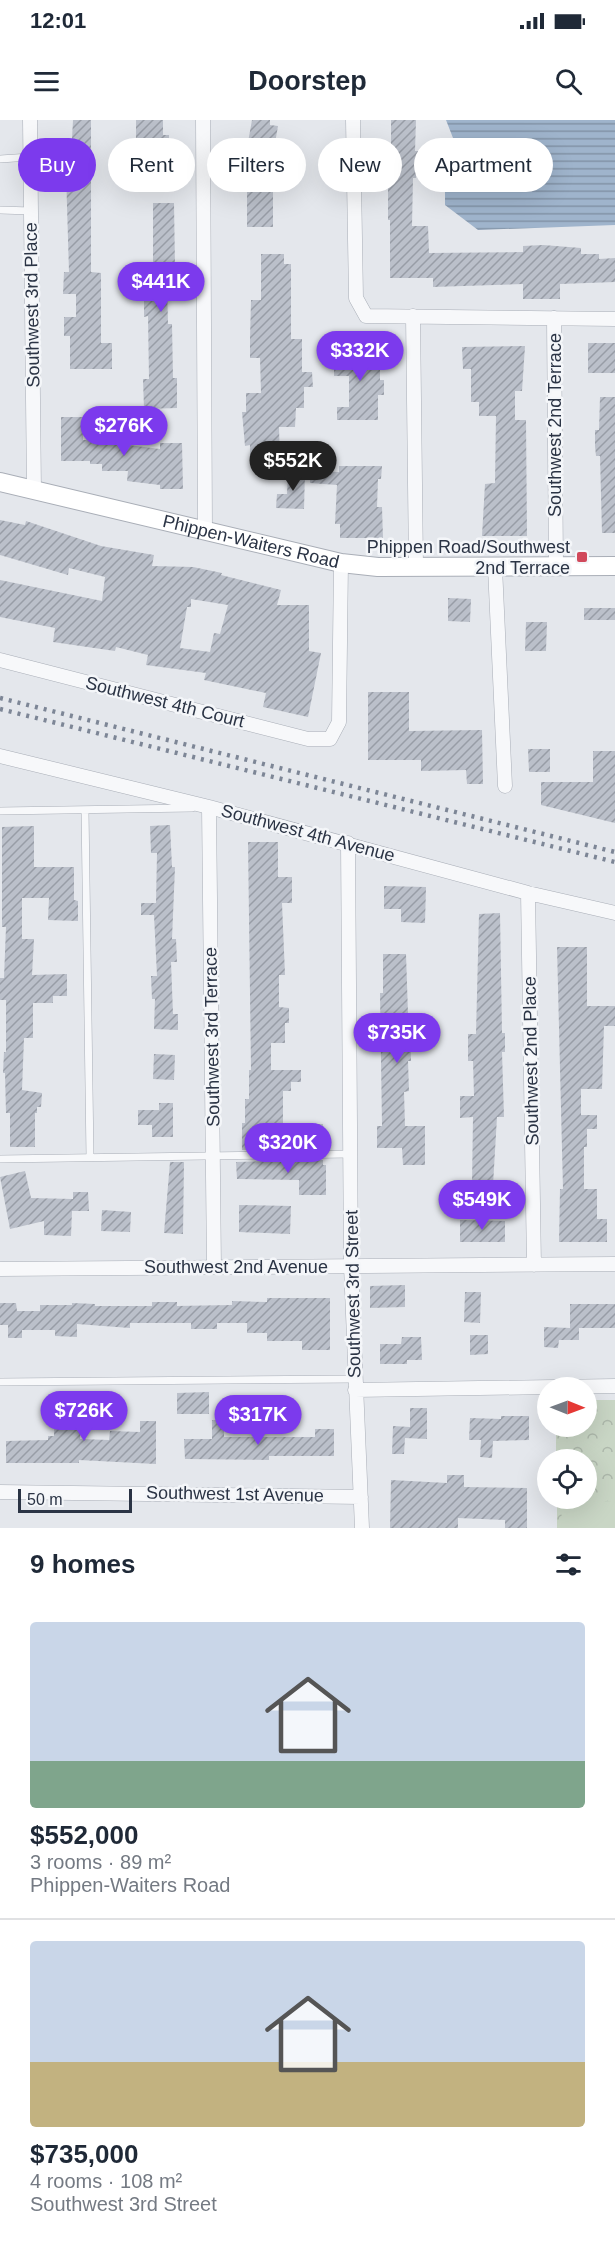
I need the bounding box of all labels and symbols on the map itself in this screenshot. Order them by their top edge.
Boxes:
street label: Southwest 3rd Place [21,222,43,388]
pin: $441K [119,262,203,313]
pin: $332K [318,331,402,382]
street label: Southwest 2nd Terrace [545,333,565,517]
pin: $276K [82,406,166,457]
pin: $552K [251,441,335,492]
street label: Phippen-Waiters Road [161,511,341,572]
place label: Phippen Road/Southwest 2nd Terrace [367,537,570,578]
marker: Phippen Road/Southwest 2nd Terrace [575,550,589,564]
street label: Southwest 4th Court [83,673,247,731]
street label: Southwest 4th Avenue [219,800,397,866]
street label: Southwest 3rd Terrace [200,947,224,1127]
street label: Southwest 2nd Place [520,976,542,1146]
pin: $735K [355,1013,439,1064]
pin: $320K [246,1123,330,1174]
pin: $549K [440,1180,524,1231]
street label: Southwest 3rd Street [342,1210,364,1378]
street label: Southwest 2nd Avenue [144,1257,328,1277]
north arrow [537,1377,597,1437]
pin: $726K [42,1391,126,1442]
pin: $317K [216,1395,300,1446]
street label: Southwest 1st Avenue [146,1482,324,1506]
scale bar [18,1486,132,1514]

